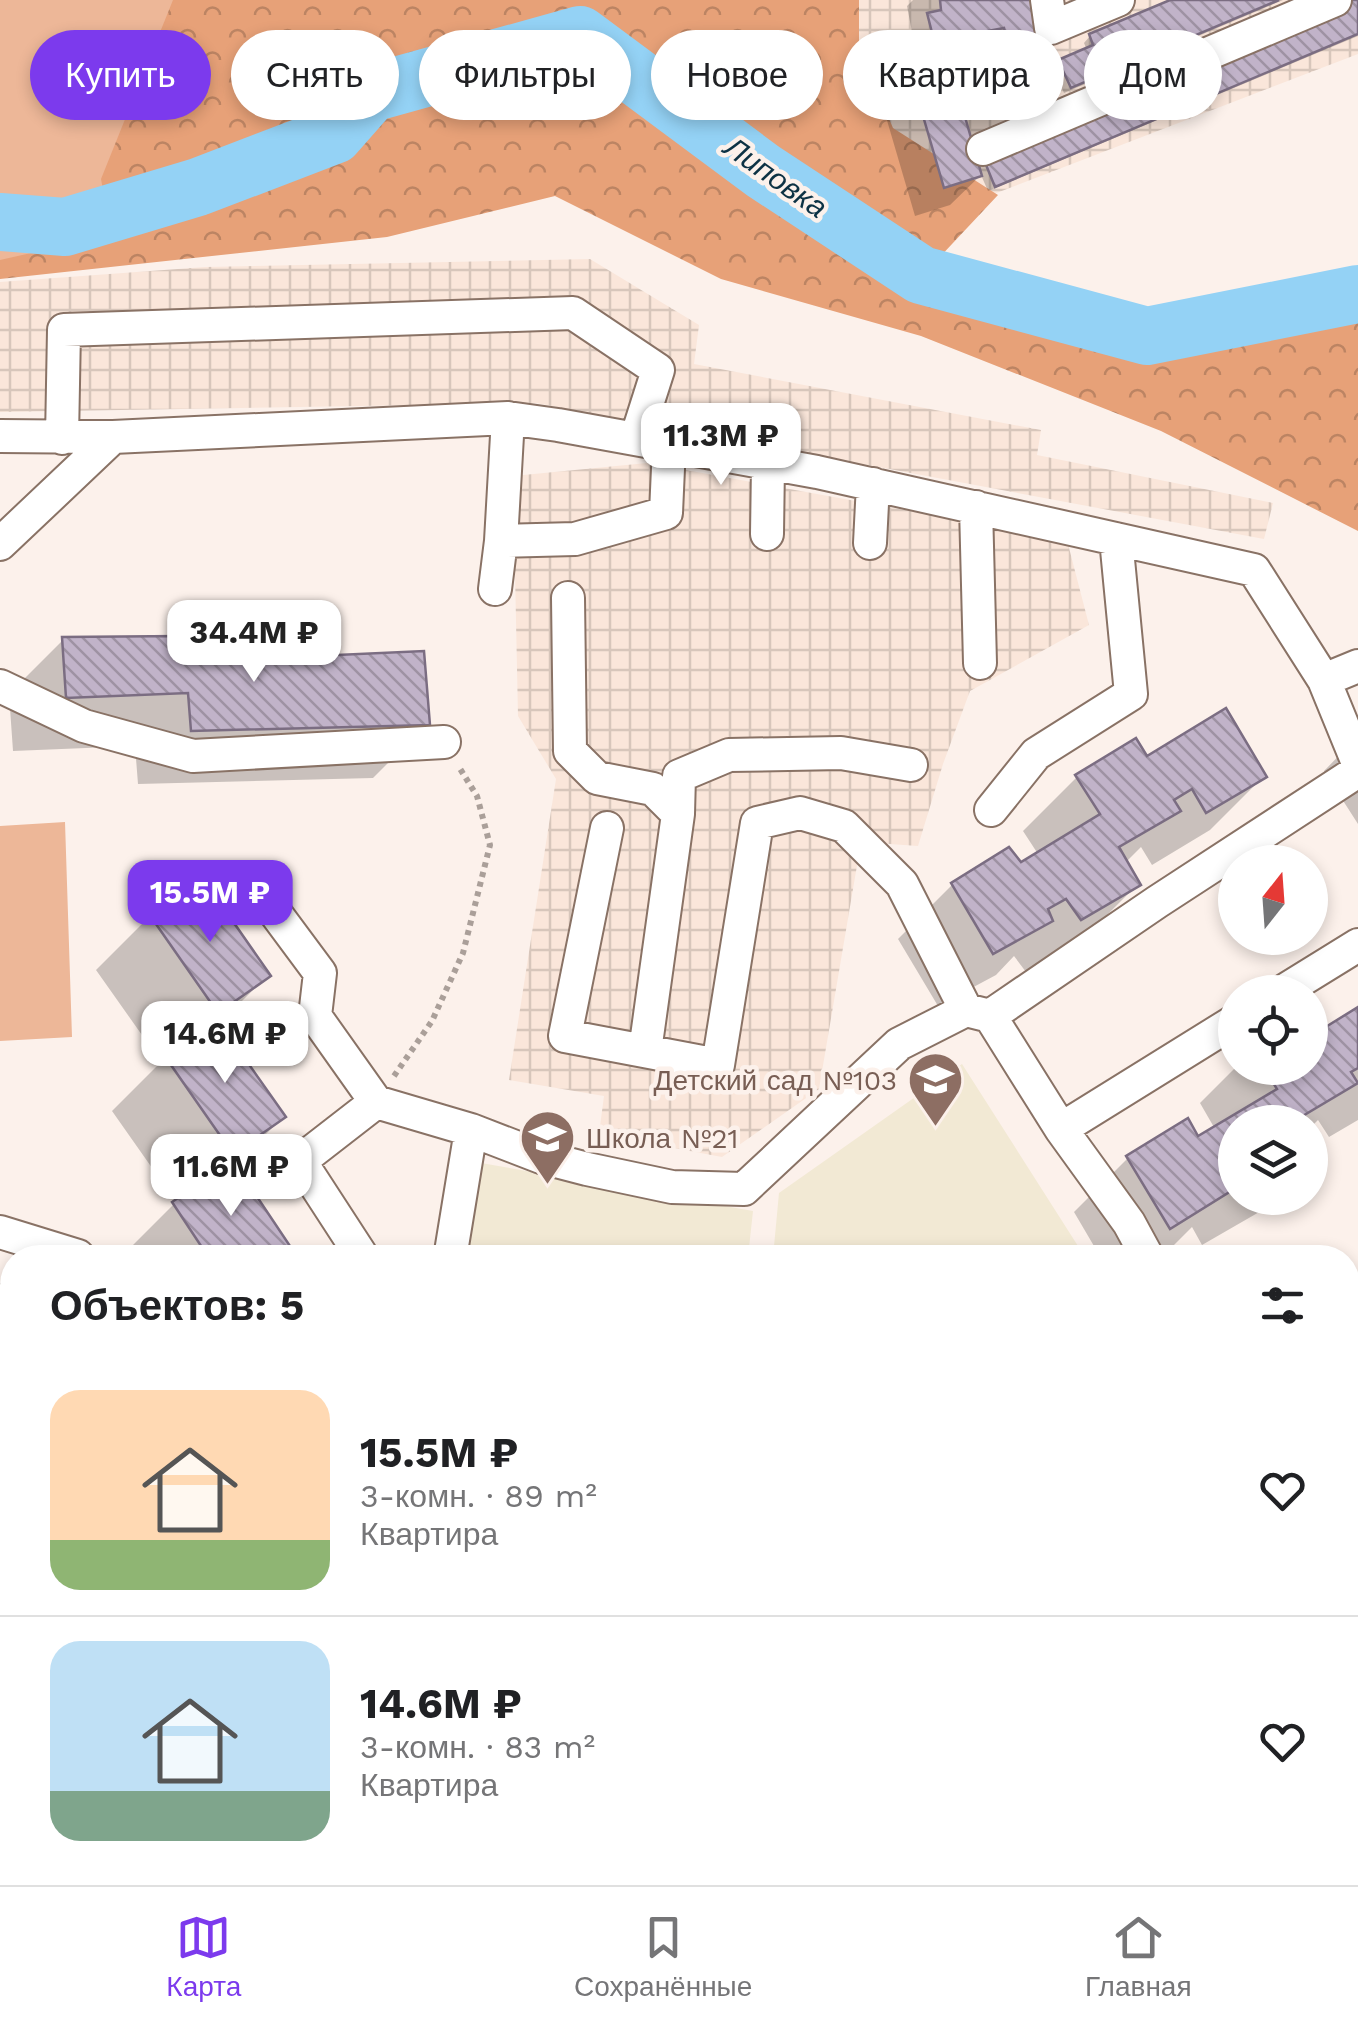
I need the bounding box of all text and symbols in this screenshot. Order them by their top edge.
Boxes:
chip: Купить [30,30,211,120]
chip: Снять [231,30,399,120]
chip: Фильтры [419,30,631,120]
chip: Новое [651,30,823,120]
chip: Квартира [843,30,1064,120]
chip: Дом [1084,30,1222,120]
water label: Липовка [716,128,834,225]
pin: 11.3M ₽ [629,403,813,488]
text: 11.3M ₽ [663,416,779,454]
pin: 34.4M ₽ [162,600,346,685]
text: 34.4M ₽ [189,613,319,651]
north arrow [1218,845,1328,955]
map controls [1218,845,1328,1215]
pin: 15.5M ₽ [118,860,302,945]
text: 15.5M ₽ [150,873,270,911]
button: locate [1218,975,1328,1085]
pin: 14.6M ₽ [133,1001,317,1086]
text: 14.6M ₽ [163,1014,287,1052]
school or university icon: Детский сад №103 [906,1050,966,1129]
place label: Детский сад №103 [654,1064,897,1097]
button: layers [1218,1105,1328,1215]
school or university icon: Школа №21 [517,1108,577,1187]
place label: Школа №21 [586,1122,739,1155]
pin: 11.6M ₽ [139,1134,323,1219]
text: 11.6M ₽ [173,1147,289,1185]
icon: filters [1255,1278,1310,1333]
text: Объектов: 5 [50,1281,304,1330]
text: 15.5M ₽ [360,1428,518,1477]
icon: home [130,1430,250,1550]
icon: heart [1255,1463,1310,1518]
text: 3-комн. · 89 m² [360,1477,597,1515]
text: Квартира [360,1515,498,1553]
text: 14.6M ₽ [360,1679,522,1728]
icon: home [130,1681,250,1801]
icon: heart [1255,1714,1310,1769]
text: 3-комн. · 83 m² [360,1728,595,1766]
text: Квартира [360,1766,498,1804]
tab: Карта [166,1910,241,2003]
tab: Сохранённые [574,1910,752,2003]
tab: Главная [1085,1910,1192,2003]

